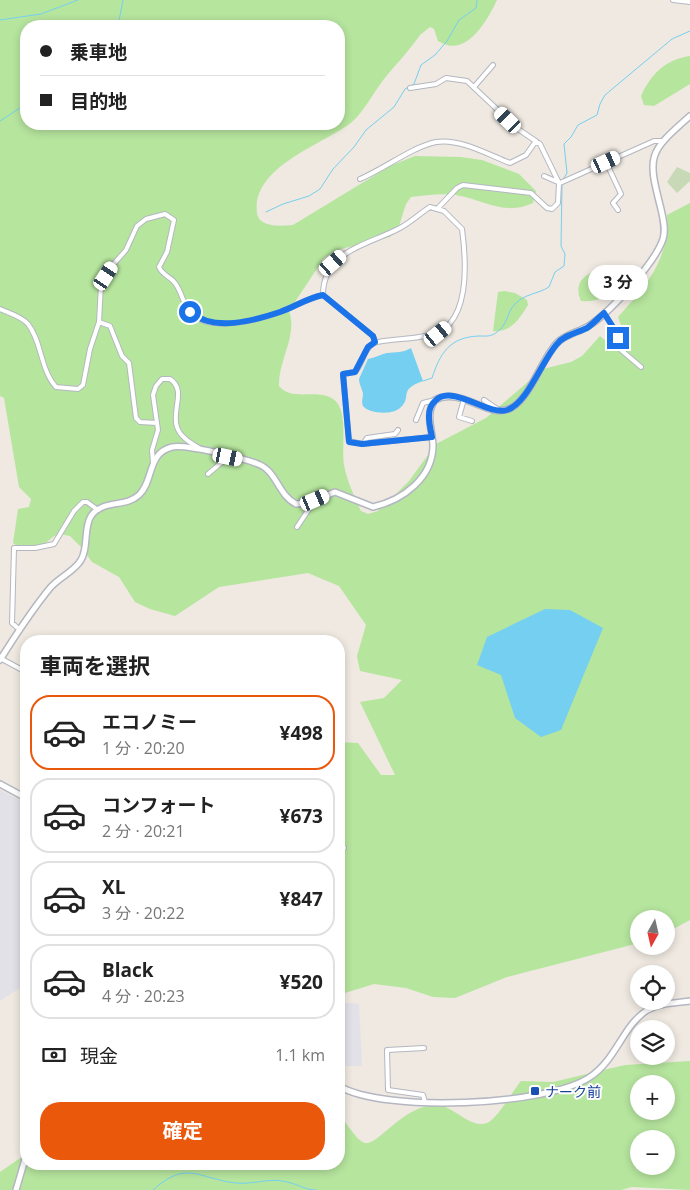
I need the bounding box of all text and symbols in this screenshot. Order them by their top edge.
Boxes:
text: 乗車地 [70,39,127,65]
text: 目的地 [70,88,127,114]
car [491,104,524,136]
car [589,149,622,175]
car [316,247,349,279]
car [91,259,120,293]
callout: 3 分 [588,266,648,300]
text: 3 分 [603,271,633,293]
route start [179,301,201,323]
car [421,319,454,349]
route end [607,327,629,349]
car [211,447,244,467]
car [298,487,331,513]
text: 車両を選択 [40,650,150,680]
text: エコノミー [102,709,197,735]
icon: car [42,710,87,755]
text: ¥498 [280,720,323,746]
text: 1 分 · 20:20 [102,737,185,759]
text: コンフォート [102,792,215,818]
icon: car [42,793,87,838]
text: ¥673 [280,803,323,829]
text: 2 分 · 20:21 [102,820,185,842]
text: XL [102,874,125,900]
icon: car [42,876,87,921]
text: ¥847 [280,886,323,912]
text: 3 分 · 20:22 [102,902,185,924]
north arrow [630,910,675,955]
map controls [630,910,675,1175]
text: Black [102,957,154,983]
icon: car [42,959,87,1004]
button: locate [630,965,675,1010]
text: ¥520 [280,969,323,995]
text: 4 分 · 20:23 [102,985,185,1007]
button: layers [630,1020,675,1065]
icon: cash [40,1041,68,1069]
text: 現金 [80,1043,118,1069]
text: 1.1 km [275,1044,325,1066]
button: + [630,1075,675,1120]
place label: ナーク前 [545,1082,601,1101]
marker: ナーク前 [529,1085,541,1097]
button: 確定 [40,1102,325,1160]
button: − [630,1130,675,1175]

